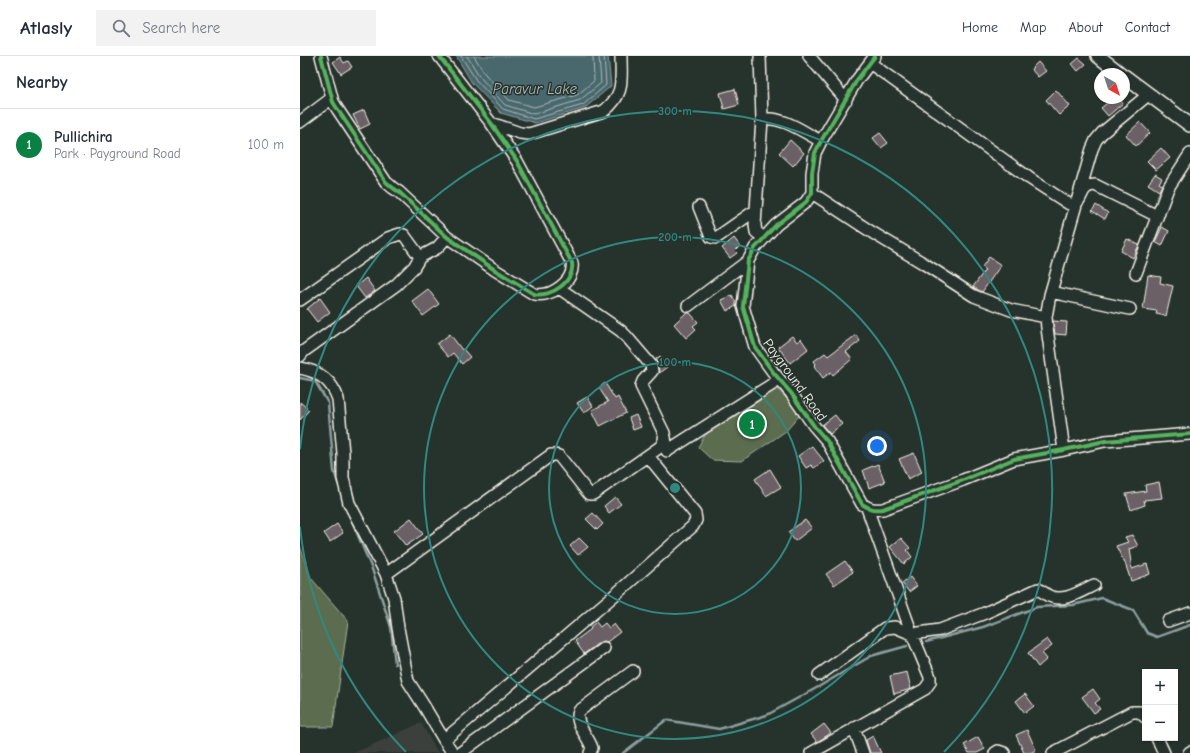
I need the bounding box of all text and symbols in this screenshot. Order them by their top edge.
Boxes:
search box [96,10,376,46]
text: Atlasly [20,17,72,39]
icon: search [110,17,132,39]
text: Search here [142,19,220,37]
text: Home [962,19,998,36]
text: Map [1020,19,1046,36]
text: About [1068,19,1103,36]
text: Contact [1125,19,1170,36]
north arrow [1094,68,1130,104]
text: Nearby [16,73,67,92]
water label: Paravur Lake [493,80,578,98]
text: 300 m [658,104,692,118]
text: Pullichira [54,128,113,146]
text: 1 [26,137,32,152]
text: 100 m [248,137,284,152]
text: Park · Payground Road [54,146,181,161]
text: 200 m [658,230,692,244]
street label: Payground Road [759,335,831,425]
text: 100 m [659,355,691,369]
pin: 1 [739,409,765,439]
your location [867,436,887,456]
centre of rings [668,481,682,495]
map controls [1142,669,1178,741]
button: + [1142,669,1178,705]
button: − [1142,705,1178,741]

